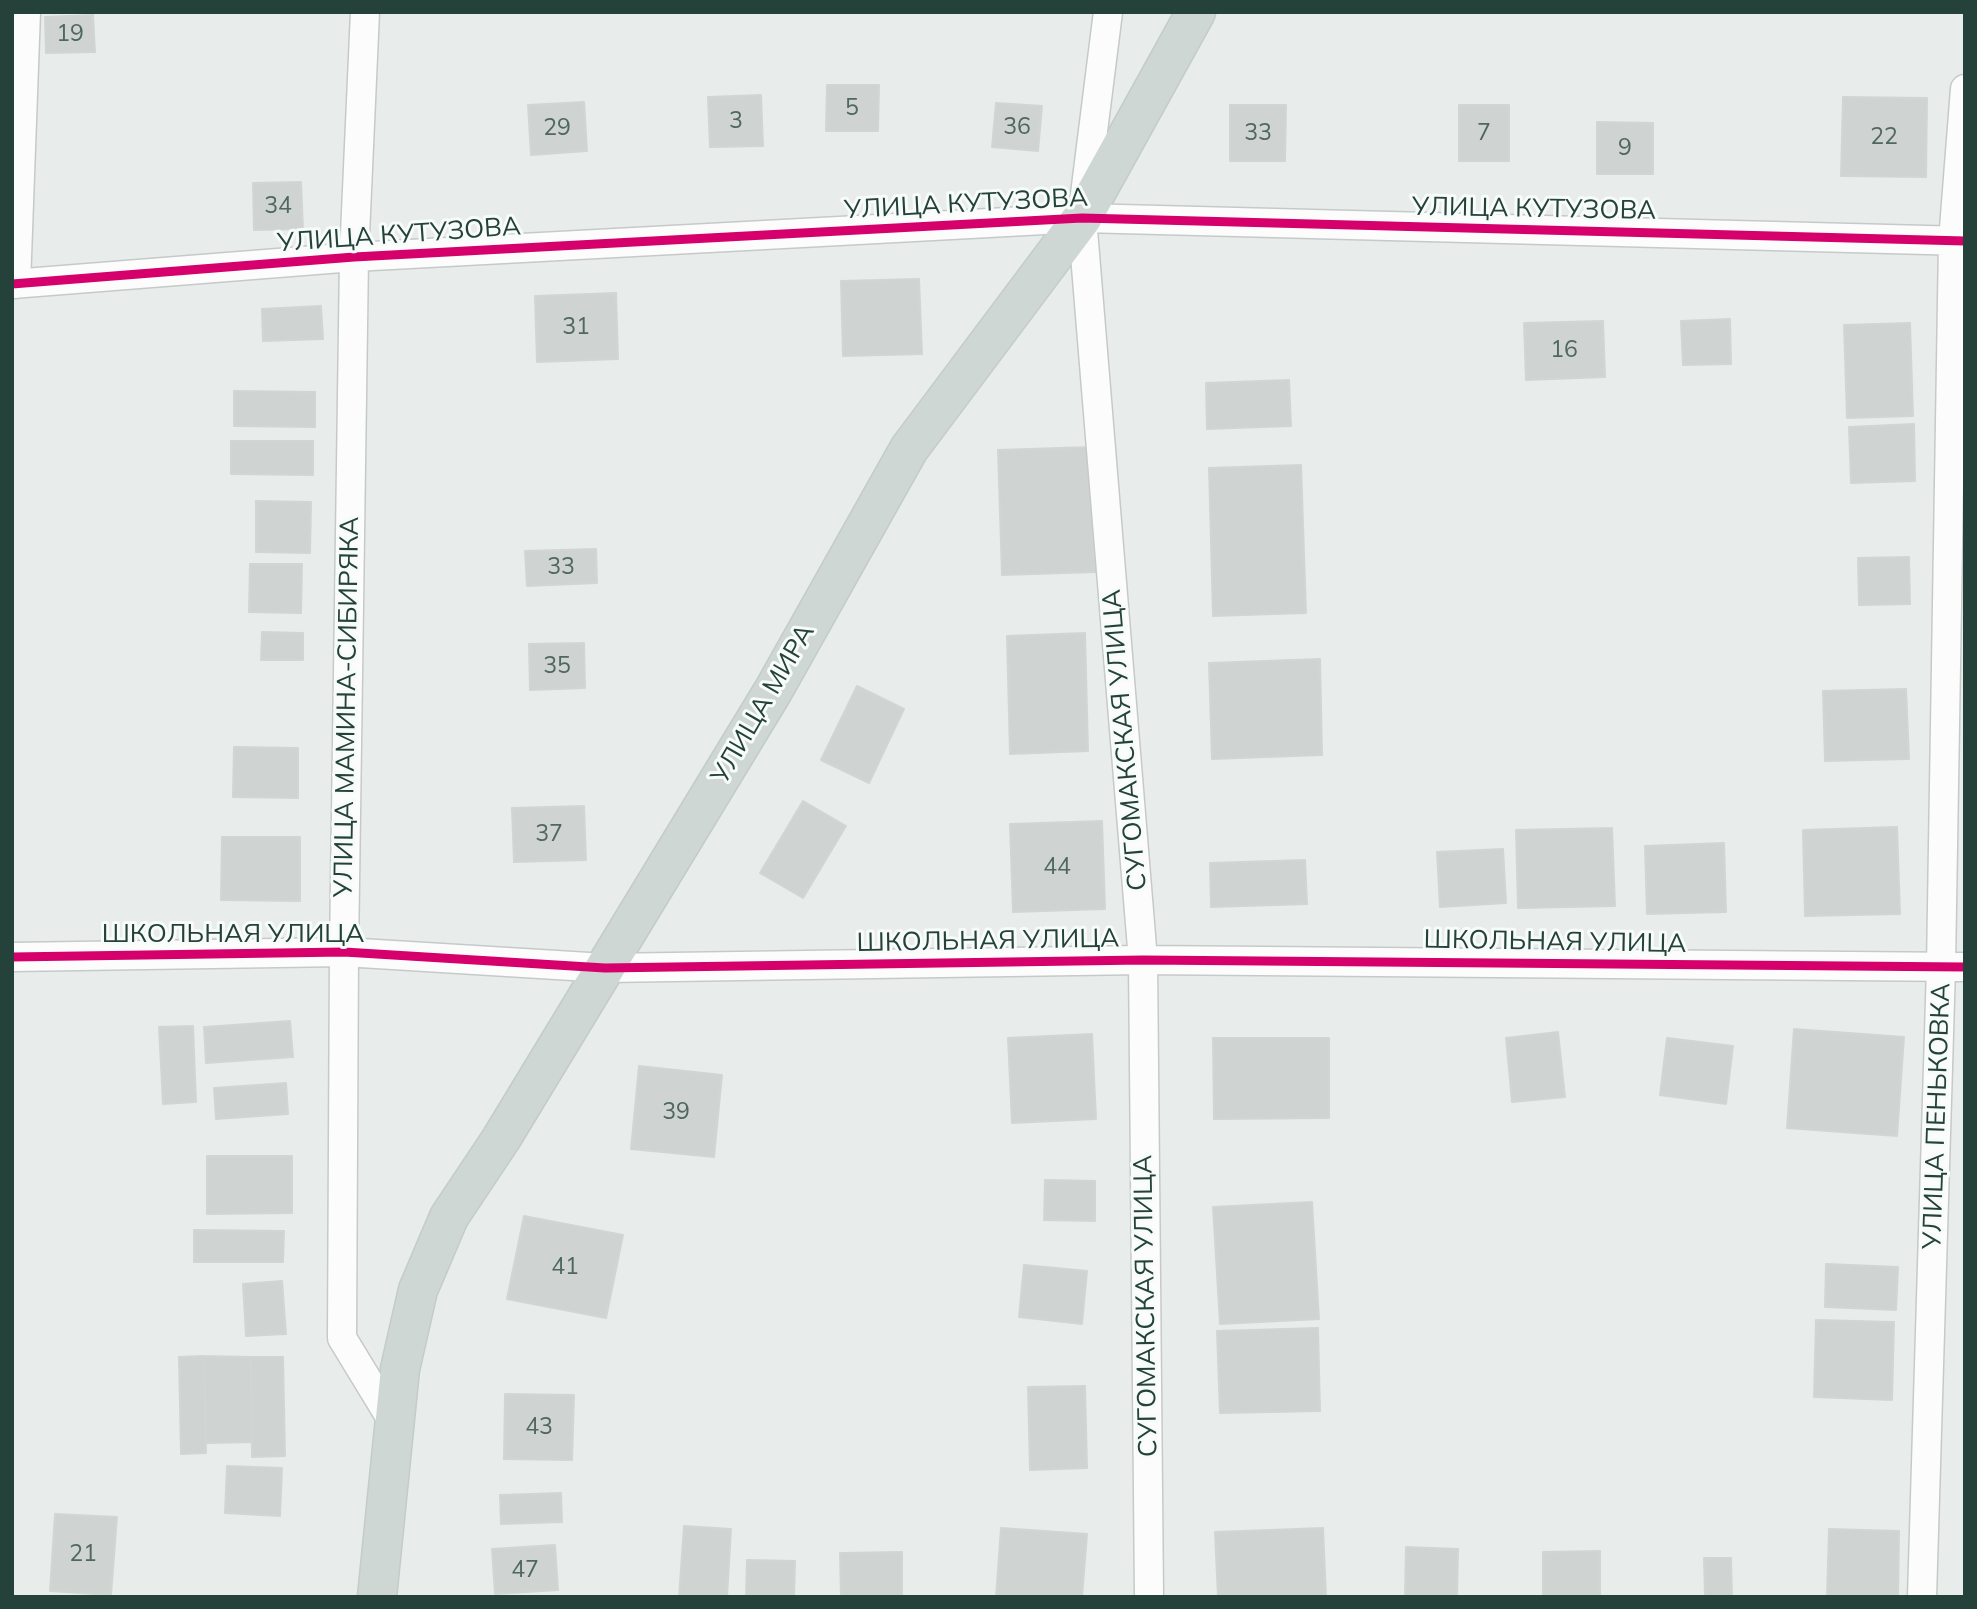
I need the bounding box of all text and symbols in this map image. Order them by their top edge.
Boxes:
house number: 19 [56,20,84,48]
house number: 5 [845,94,859,122]
house number: 3 [729,107,743,135]
house number: 36 [1003,113,1031,141]
house number: 29 [543,114,571,142]
house number: 33 [1244,119,1272,147]
house number: 7 [1477,119,1491,147]
house number: 22 [1870,123,1898,151]
house number: 9 [1618,134,1632,162]
street label: УЛИЦА КУТУЗОВА [843,182,1089,226]
street label: УЛИЦА КУТУЗОВА [1412,191,1656,227]
house number: 34 [264,192,292,220]
street label: УЛИЦА КУТУЗОВА [276,211,522,259]
house number: 31 [562,313,590,341]
house number: 16 [1550,336,1578,364]
street label: УЛИЦА МАМИНА-СИБИРЯКА [328,516,366,898]
house number: 33 [547,553,575,581]
street label: СУГОМАКСКАЯ УЛИЦА [1096,588,1154,892]
street label: УЛИЦА МИРА [705,619,821,789]
house number: 35 [543,652,571,680]
house number: 37 [535,820,563,848]
house number: 44 [1043,853,1071,881]
street label: ШКОЛЬНАЯ УЛИЦА [102,918,364,950]
street label: ШКОЛЬНАЯ УЛИЦА [856,923,1120,959]
street label: ШКОЛЬНАЯ УЛИЦА [1423,924,1687,960]
street label: УЛИЦА ПЕНЬКОВКА [1917,982,1957,1250]
house number: 39 [662,1098,690,1126]
street label: СУГОМАКСКАЯ УЛИЦА [1128,1155,1164,1457]
house number: 41 [551,1253,579,1281]
house number: 43 [525,1413,553,1441]
house number: 21 [69,1540,97,1568]
house number: 47 [511,1556,539,1584]

